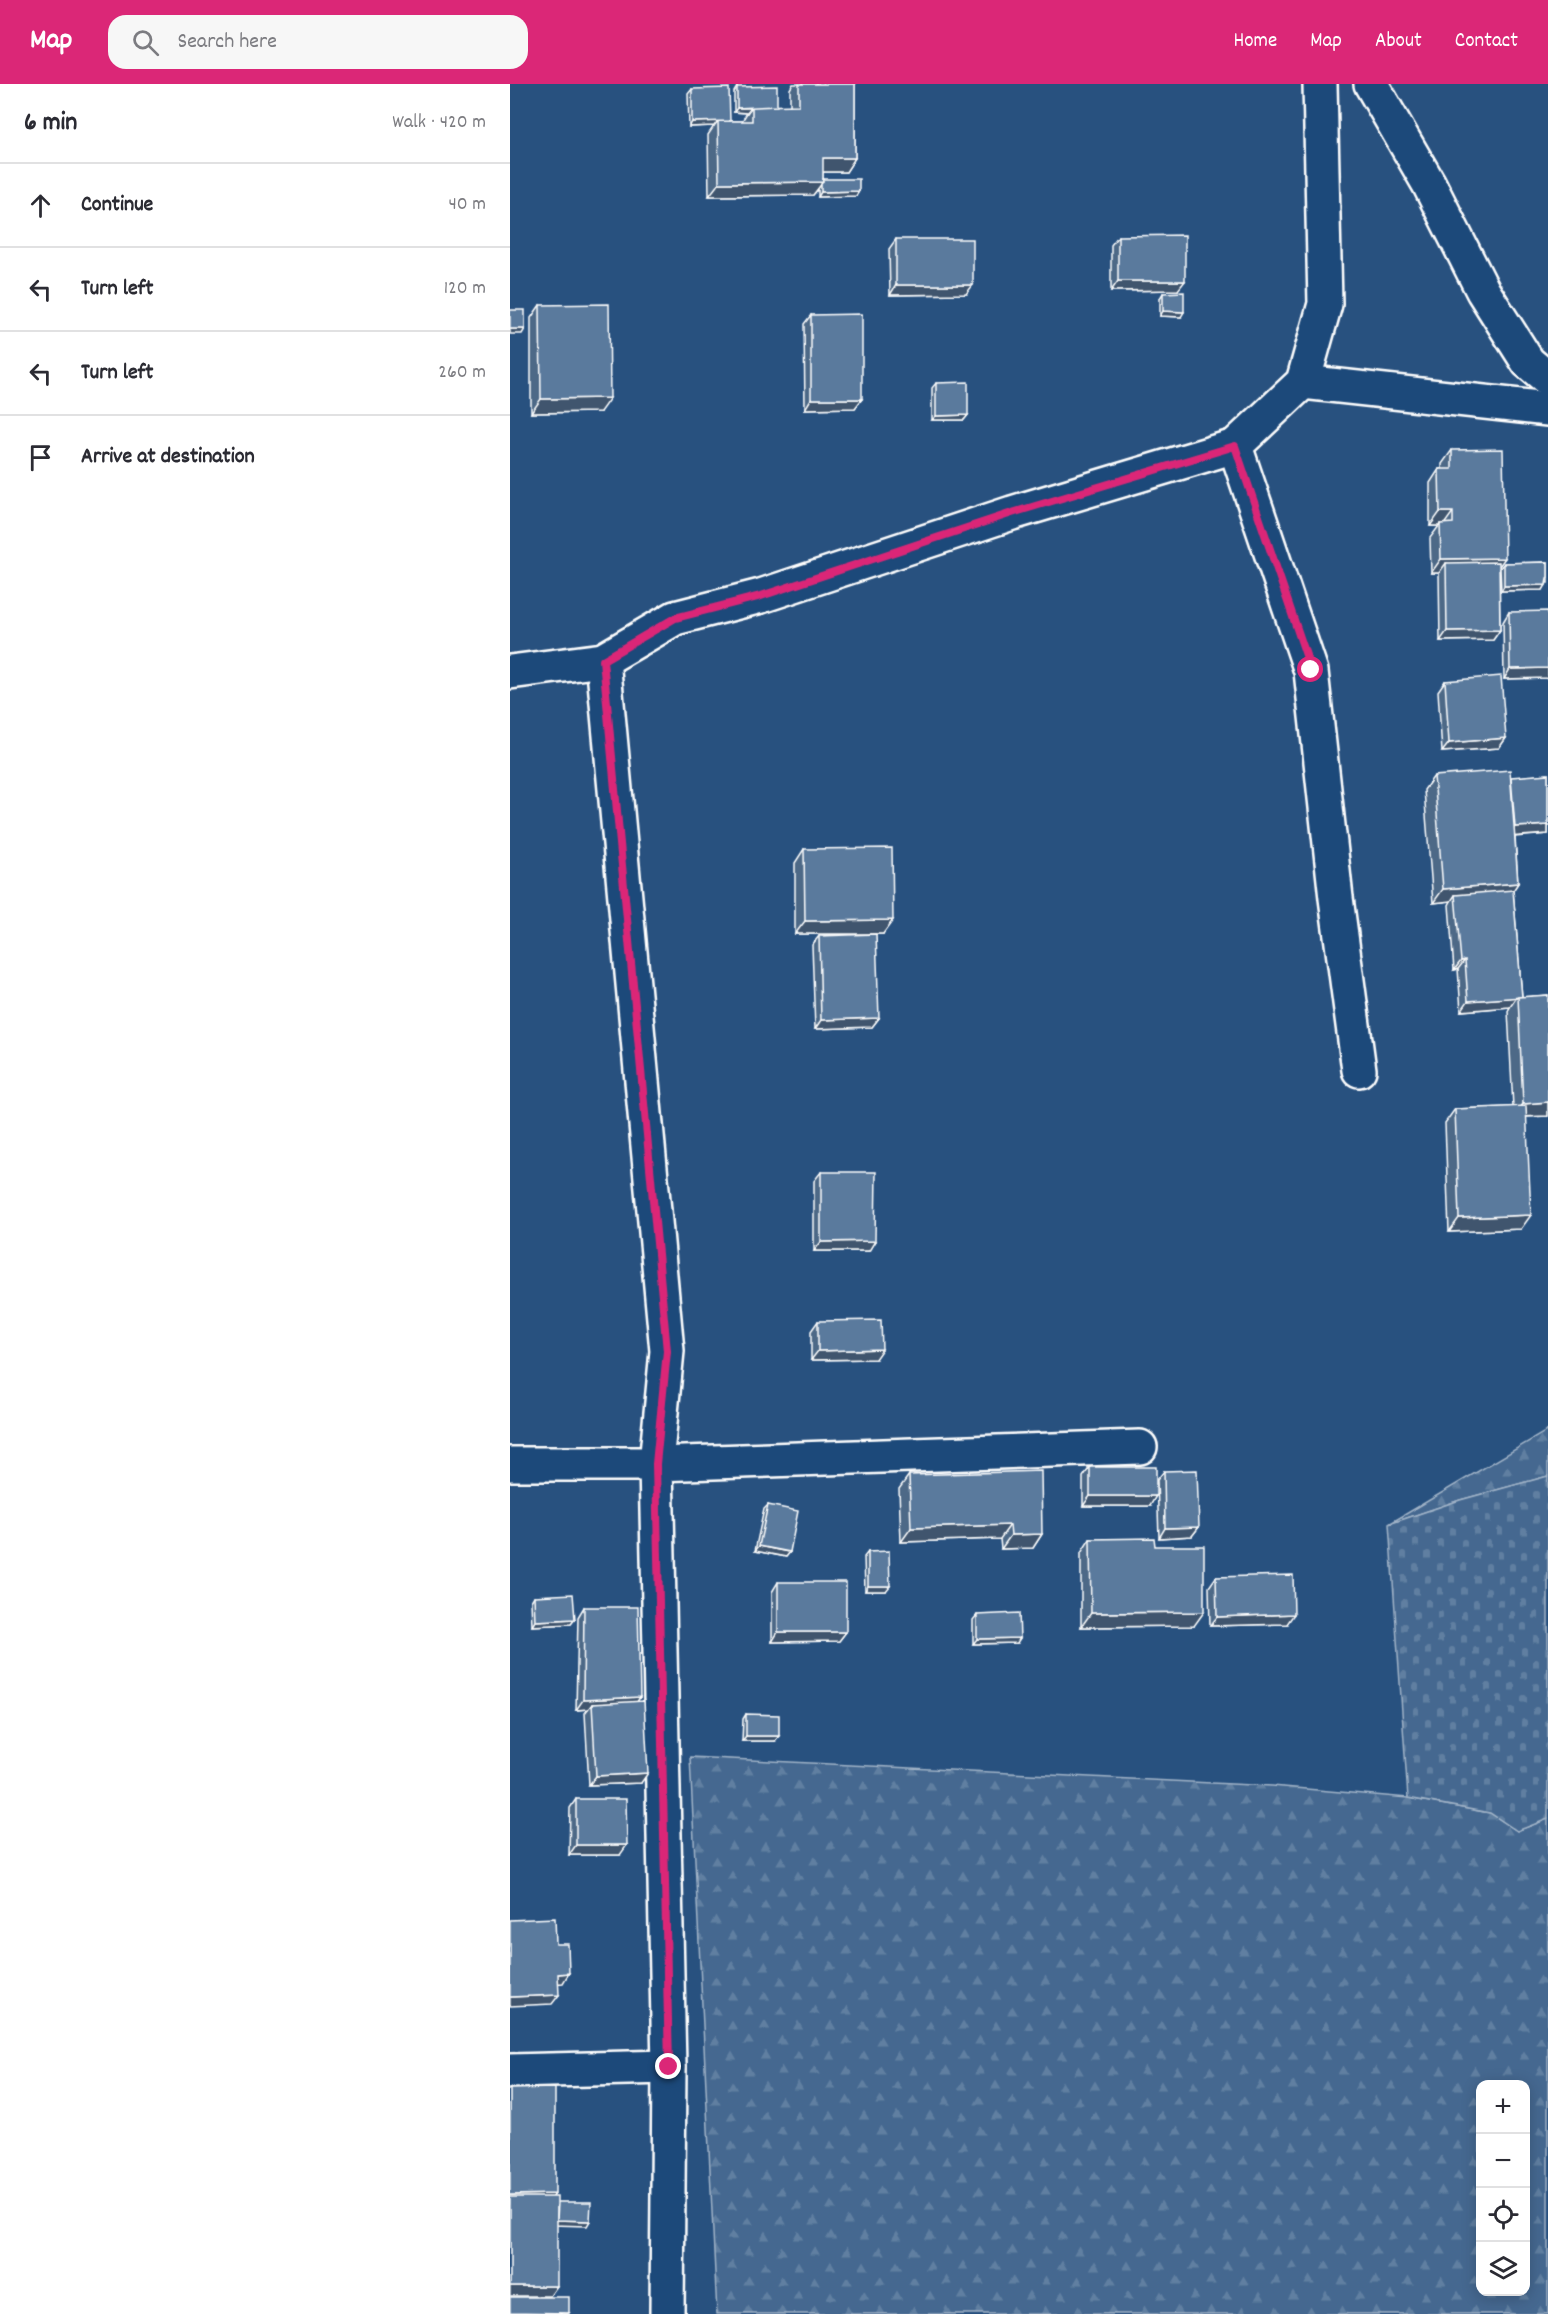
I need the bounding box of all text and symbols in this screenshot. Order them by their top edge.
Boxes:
search box [108,15,528,69]
text: Map [30,22,72,62]
icon: search [129,26,162,59]
text: Search here [177,27,277,58]
text: Home [1233,27,1277,57]
text: Map [1310,27,1342,57]
text: About [1375,27,1422,57]
text: Contact [1455,27,1518,57]
text: 6 min [24,105,77,142]
text: Walk · 420 m [392,109,486,137]
icon: ahead [24,189,57,222]
text: Continue [81,190,153,221]
text: 40 m [448,191,486,219]
icon: left [24,273,57,306]
text: Turn left [81,274,153,305]
text: 120 m [444,275,486,303]
icon: left [24,357,57,390]
text: Turn left [81,358,153,389]
text: 260 m [438,359,486,387]
icon: arrive [24,441,57,474]
text: Arrive at destination [81,442,255,473]
route start [1297,656,1323,682]
route end [655,2053,681,2079]
map controls [1476,2080,1530,2296]
button: + [1476,2080,1530,2134]
button: − [1476,2134,1530,2188]
button: locate [1476,2188,1530,2242]
button: layers [1476,2242,1530,2296]

